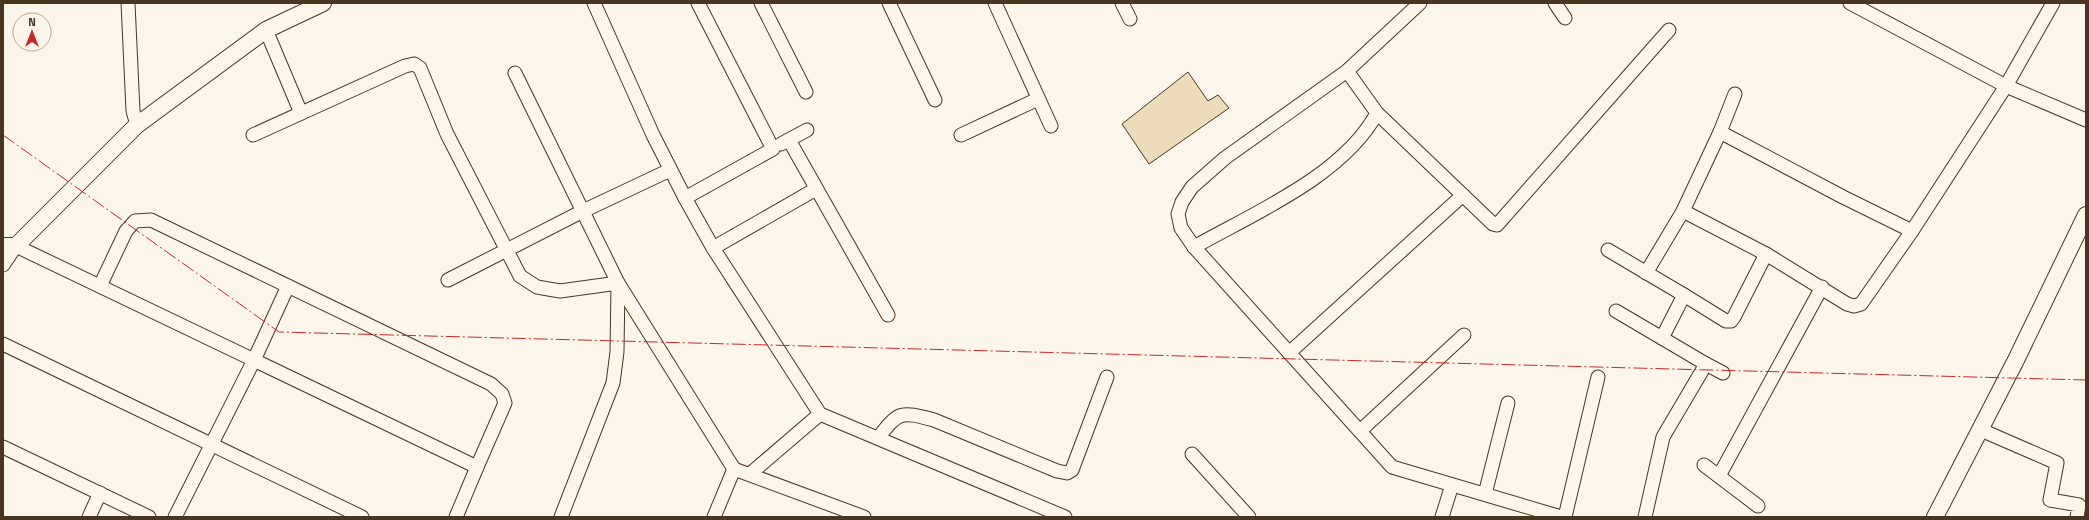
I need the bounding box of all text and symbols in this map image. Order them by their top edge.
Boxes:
north arrow [12,12,52,52]
text: N [28,14,36,30]

